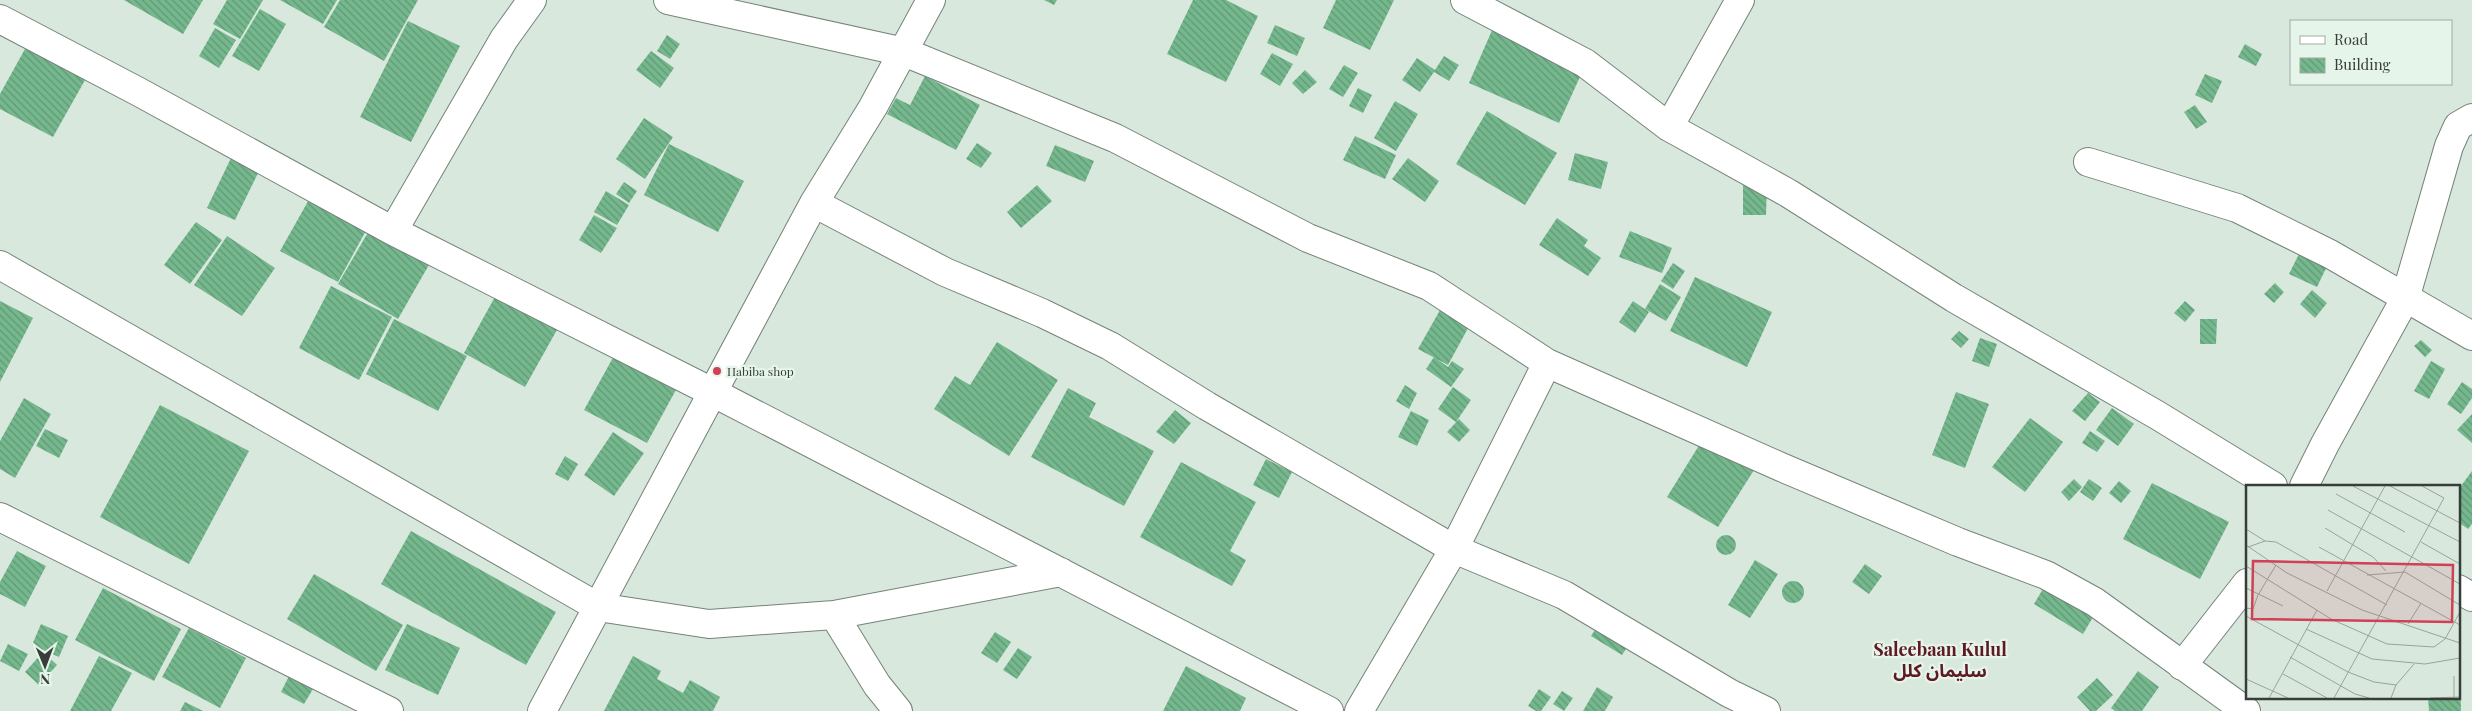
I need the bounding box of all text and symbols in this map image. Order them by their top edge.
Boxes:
legend [2290,20,2452,85]
text: Road [2334,29,2368,49]
text: Building [2334,54,2391,74]
place label: Habiba shop [727,363,794,379]
marker: Habiba shop [711,365,723,377]
inset map [2246,485,2460,698]
district label: Saleebaan Kulul سليمان كلل [1873,637,2007,682]
north arrow [20,641,70,691]
text: N [40,670,50,689]

